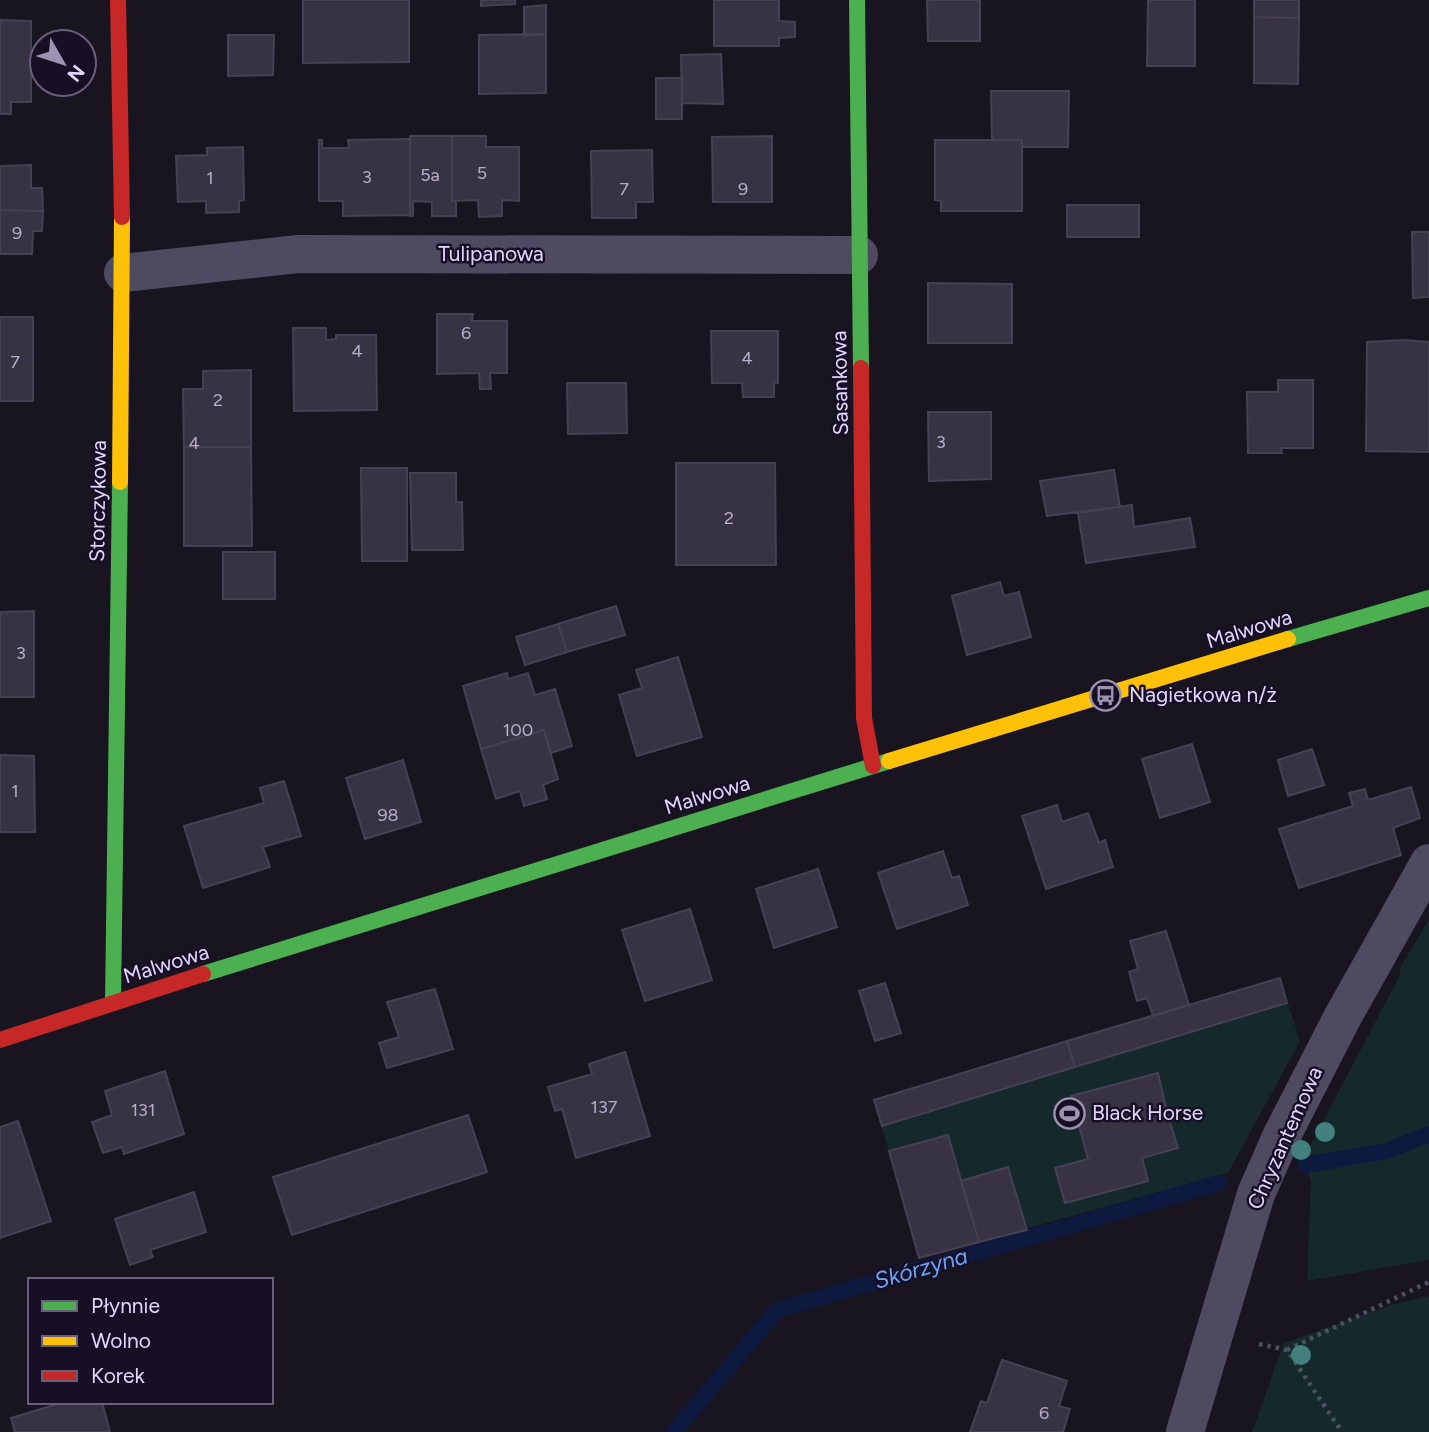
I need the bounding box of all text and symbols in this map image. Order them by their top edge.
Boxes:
north arrow [28,28,98,98]
text: N [62,60,89,86]
house number: 5 [477,162,487,184]
house number: 5a [420,164,440,186]
house number: 3 [362,166,372,188]
house number: 1 [206,167,214,189]
house number: 7 [619,178,629,200]
house number: 9 [738,178,748,200]
house number: 9 [12,222,22,244]
street label: Tulipanowa [438,241,544,266]
house number: 6 [461,322,471,344]
street label: Sasankowa [826,330,853,436]
house number: 4 [351,340,363,362]
house number: 4 [741,347,753,369]
house number: 7 [10,351,20,373]
house number: 2 [213,389,223,411]
house number: 3 [936,431,946,453]
house number: 4 [188,432,200,454]
street label: Storczykowa [84,440,111,562]
house number: 2 [724,507,734,529]
street label: Malwowa [1203,604,1295,653]
house number: 3 [16,642,26,664]
bus stop icon: Nagietkowa n/ż [1089,678,1123,712]
place label: Nagietkowa n/ż [1129,682,1277,707]
house number: 100 [503,719,533,741]
street label: Malwowa [661,770,753,819]
house number: 1 [11,780,19,802]
house number: 98 [377,804,399,826]
street label: Malwowa [120,939,212,988]
street label: Chryzantemowa [1242,1062,1327,1213]
house number: 137 [591,1096,618,1118]
sports icon: Black Horse [1052,1096,1086,1130]
house number: 131 [131,1099,155,1121]
place label: Black Horse [1092,1100,1203,1125]
water label: Skórzyna [871,1241,971,1295]
legend [28,1278,273,1404]
text: Płynnie [91,1293,160,1318]
text: Wolno [91,1328,151,1353]
text: Korek [91,1363,145,1388]
house number: 6 [1039,1402,1049,1424]

